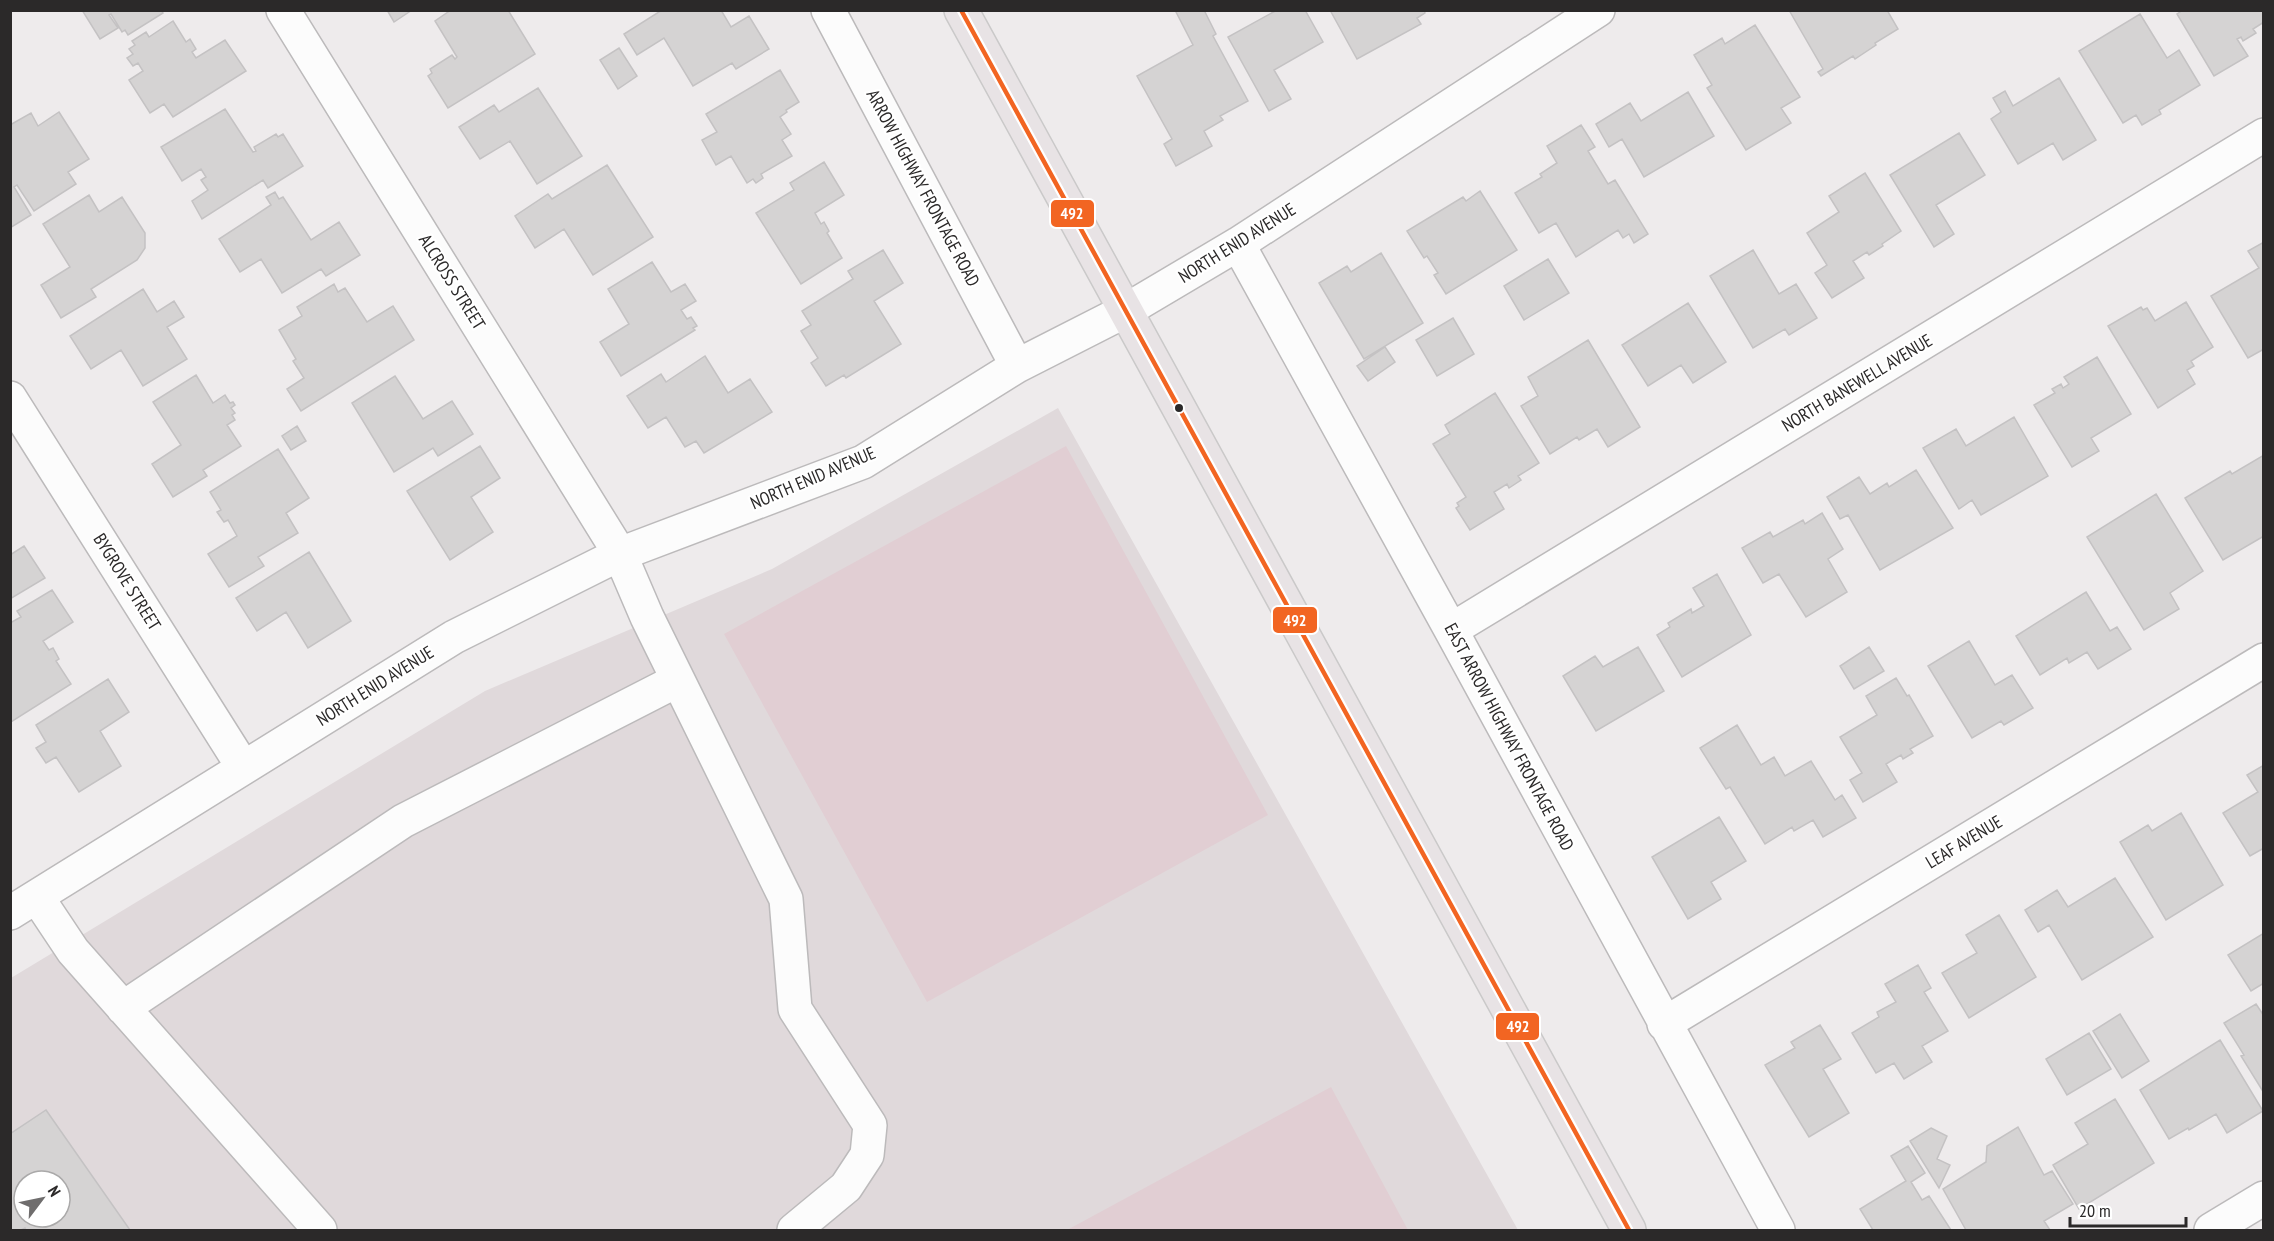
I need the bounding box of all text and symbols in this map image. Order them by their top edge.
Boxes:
street label: ARROW HIGHWAY FRONTAGE ROAD [862,85,985,290]
street label: NORTH ENID AVENUE [1174,197,1300,288]
line badge: 492 [1050,199,1095,228]
text: 492 [1061,203,1083,223]
street label: ALCROSS STREET [414,230,491,334]
street label: NORTH BANEWELL AVENUE [1777,329,1936,437]
unlabelled marker [1173,402,1185,414]
street label: NORTH ENID AVENUE [747,441,879,514]
street label: BYGROVE STREET [88,529,166,635]
line badge: 492 [1272,606,1318,634]
text: 492 [1284,610,1306,630]
street label: EAST ARROW HIGHWAY FRONTAGE ROAD [1440,619,1579,855]
street label: NORTH ENID AVENUE [312,640,438,731]
street label: LEAF AVENUE [1921,810,2006,873]
line badge: 492 [1495,1012,1540,1041]
text: 492 [1507,1016,1529,1036]
north arrow [12,1169,72,1229]
text: N [44,1182,65,1200]
scale bar [2070,1190,2186,1228]
text: 20 m [2079,1199,2111,1222]

